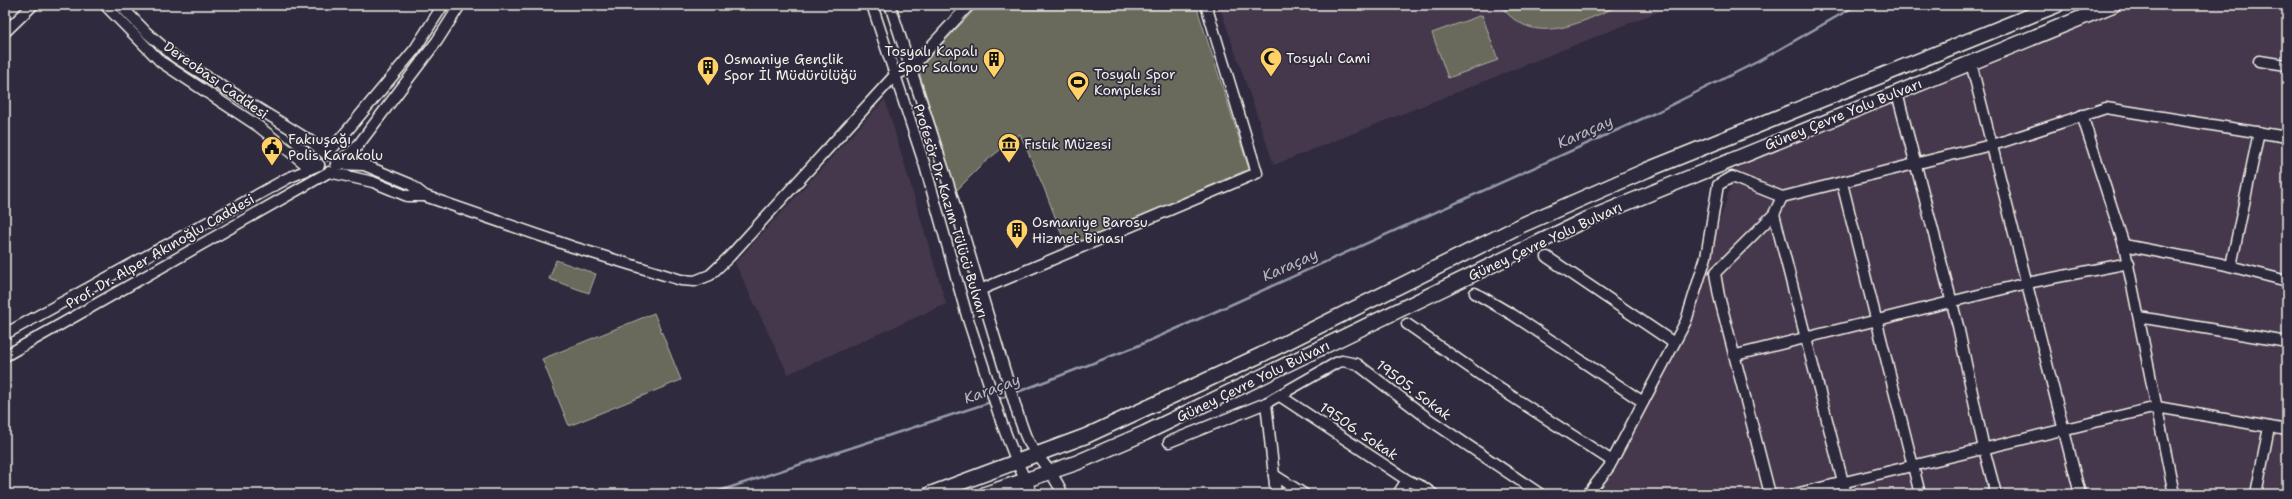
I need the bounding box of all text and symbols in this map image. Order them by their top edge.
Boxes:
street label: Dereobası Caddesi [160,37,272,123]
place label: Tosyalı Kapalı Spor Salonu [885,42,978,76]
mosque icon: Tosyalı Cami [1258,45,1284,78]
building icon: Tosyalı Kapalı Spor Salonu [981,46,1007,79]
place label: Tosyalı Cami [1286,49,1370,67]
place label: Osmaniye Gençlik Spor İl Müdürülüğü [724,50,857,84]
building icon: Osmaniye Gençlik Spor İl Müdürülüğü [695,54,721,87]
place label: Tosyalı Spor Kompleksi [1094,65,1176,99]
sports icon: Tosyalı Spor Kompleksi [1065,69,1091,102]
street label: Güney Çevre Yolu Bulvarı [1762,74,1924,154]
street label: Profesör Dr. Kazım Tülücü Bulvarı [910,102,992,320]
water label: Karaçay [1554,111,1616,153]
place label: Fakıuşağı Polis Karakolu [288,130,383,164]
museum icon: Fıstık Müzesi [996,131,1022,164]
public building icon: Fakıuşağı Polis Karakolu [259,134,285,167]
place label: Fıstık Müzesi [1024,135,1111,153]
street label: Prof. Dr. Alper Akınoğlu Caddesi [62,190,258,312]
street label: Güney Çevre Yolu Bulvarı [1465,197,1625,285]
place label: Osmaniye Barosu Hizmet Binası [1032,213,1148,247]
building icon: Osmaniye Barosu Hizmet Binası [1004,217,1030,250]
water label: Karaçay [1259,244,1321,286]
street label: Güney Çevre Yolu Bulvarı [1173,336,1333,426]
street label: 19505. Sokak [1373,356,1455,424]
water label: Karaçay [961,369,1023,409]
street label: 19506. Sokak [1316,398,1402,464]

